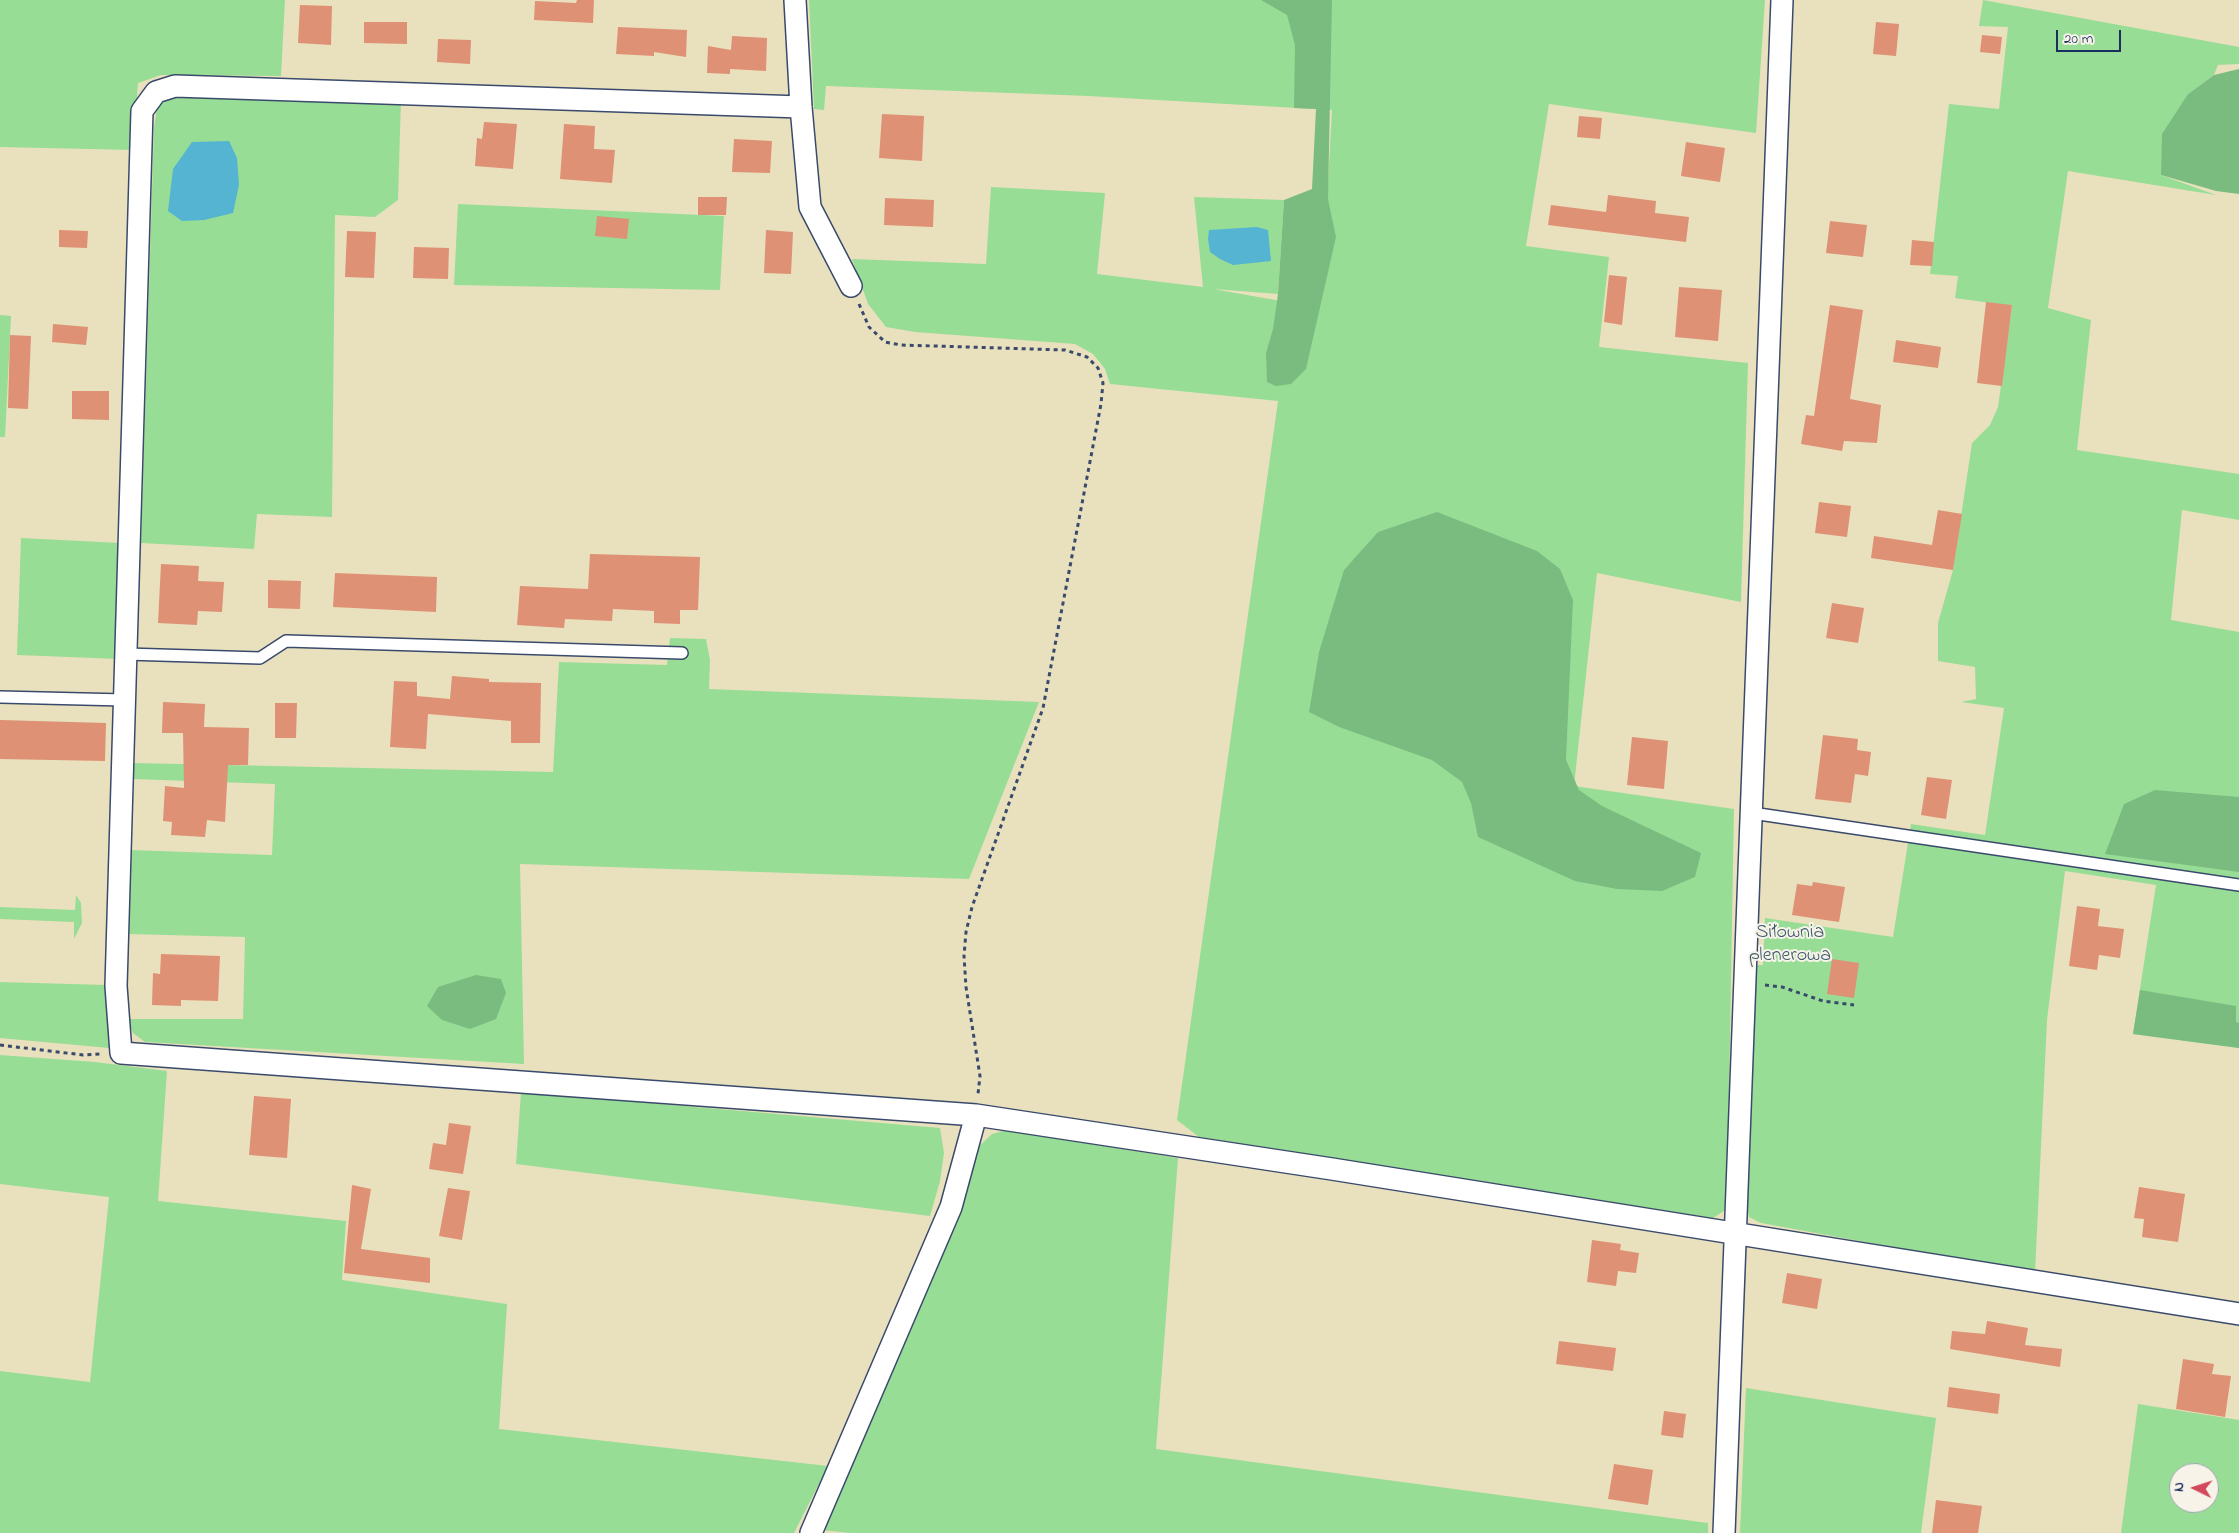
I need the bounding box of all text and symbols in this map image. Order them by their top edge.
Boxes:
scale bar [2059,20,2124,52]
text: 20 m [2064,28,2093,50]
park label: Siłownia plenerowa [1749,922,1831,969]
north arrow [2169,1463,2219,1513]
text: N [2169,1482,2190,1492]

